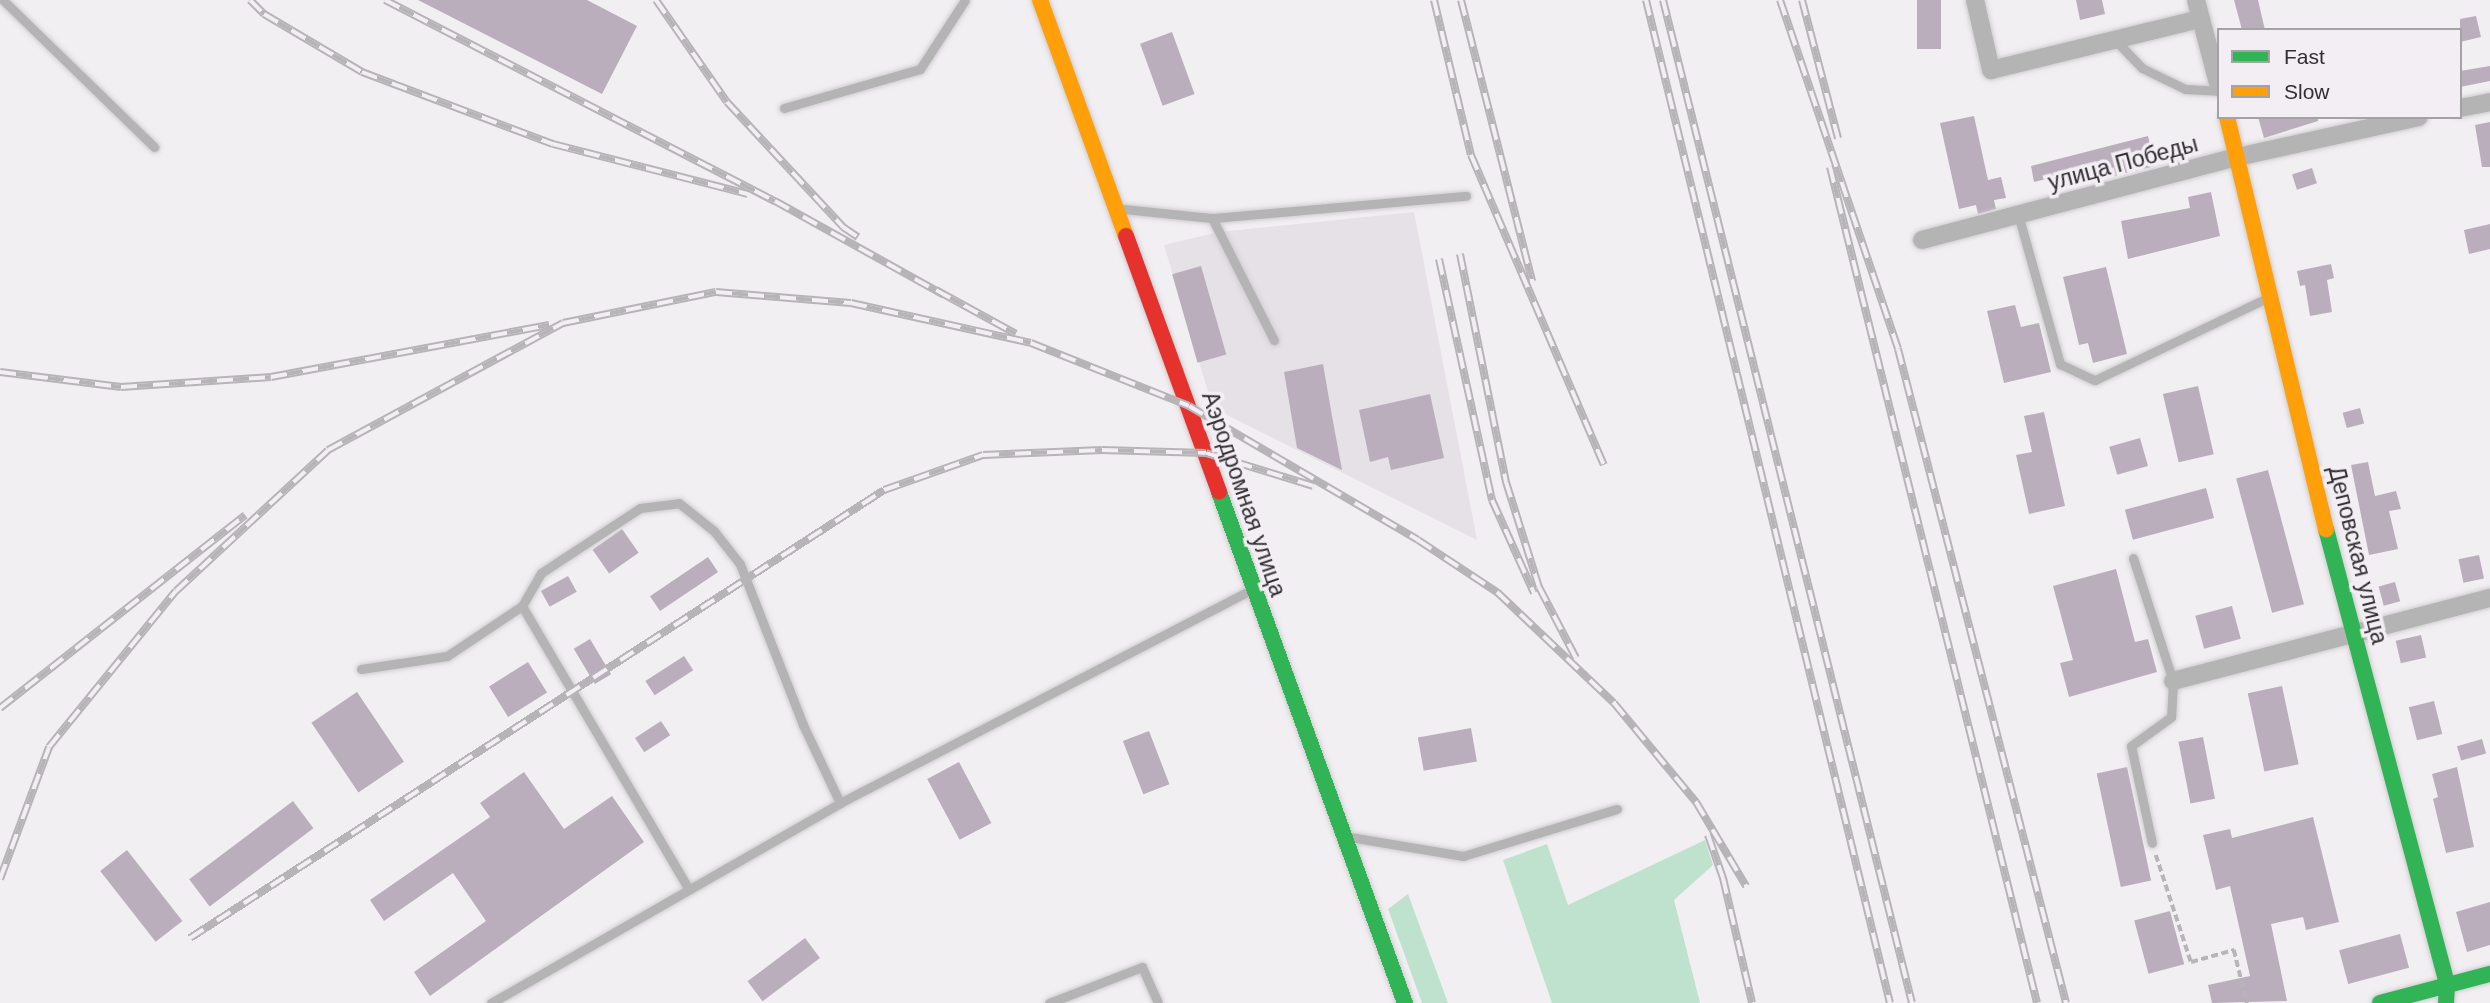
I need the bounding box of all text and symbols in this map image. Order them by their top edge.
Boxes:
legend [2217,28,2462,119]
text: Fast [2284,45,2325,68]
text: Slow [2284,80,2330,103]
street label: улица Победы [2045,130,2201,196]
street label: Аэродромная улица [1196,388,1292,600]
street label: Деповская улица [2323,463,2393,647]

